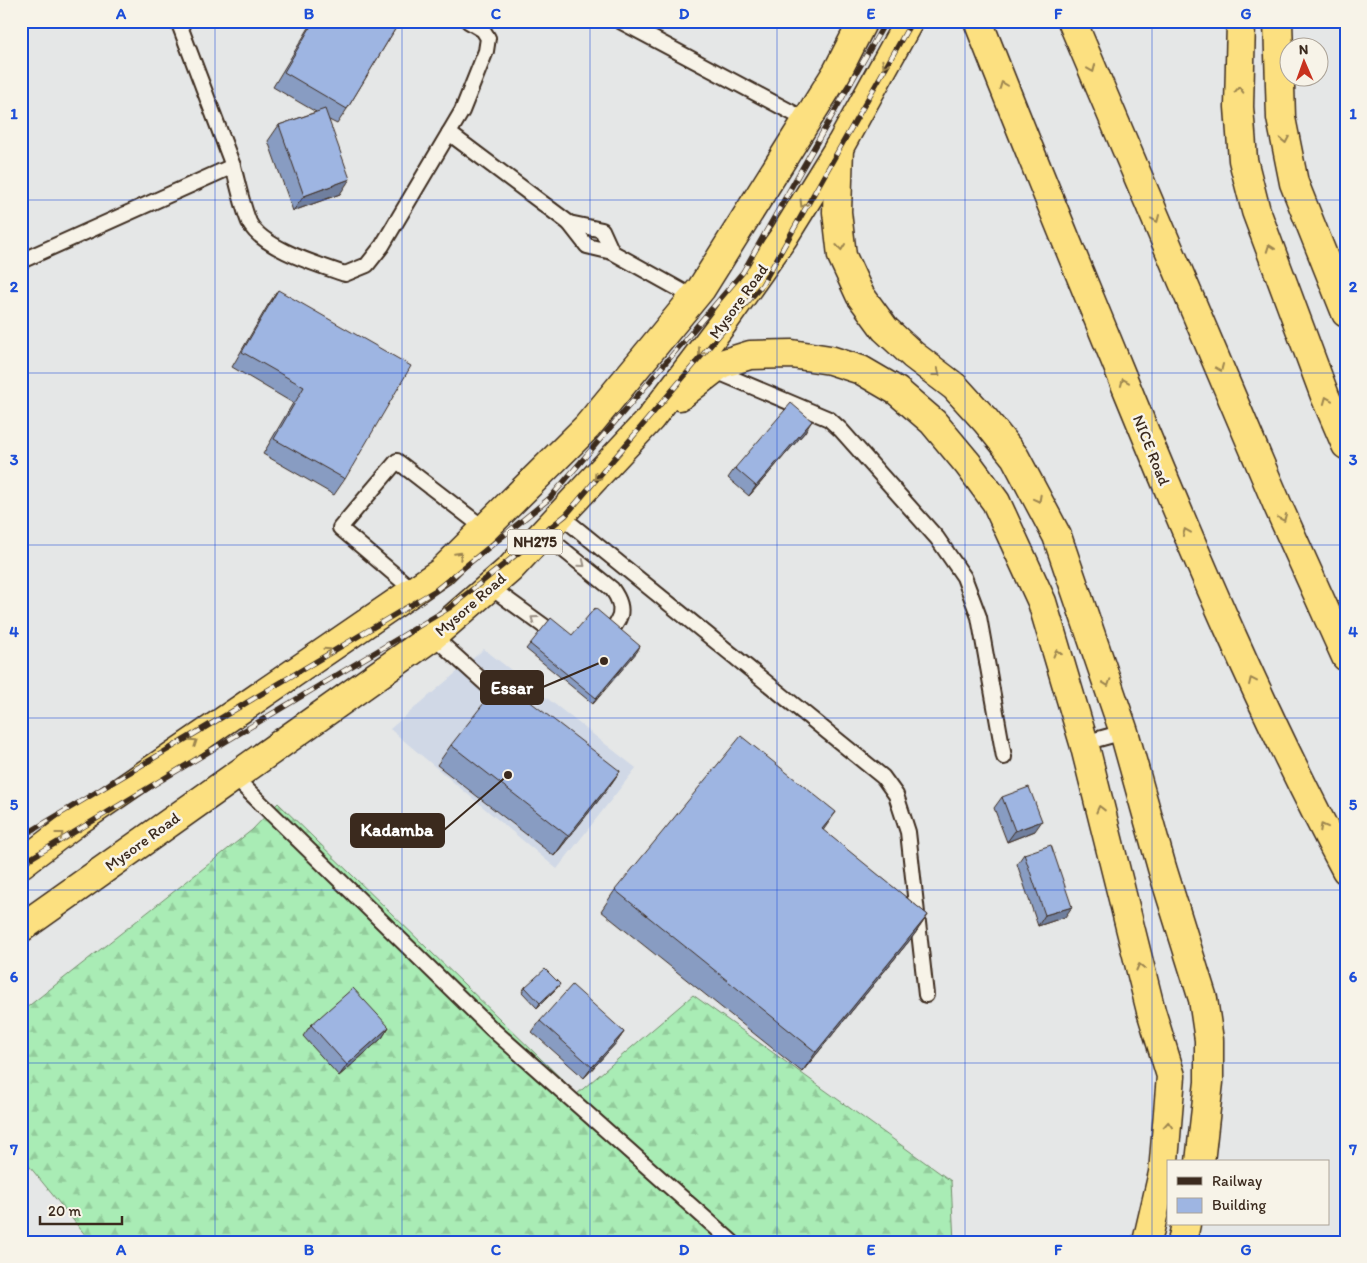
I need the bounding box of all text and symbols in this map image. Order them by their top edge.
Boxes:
text: A [115,4,127,23]
text: B [304,4,315,23]
text: C [491,4,502,23]
text: D [679,4,690,23]
text: E [867,4,876,23]
text: F [1054,4,1063,23]
text: G [1240,4,1252,23]
north arrow [1280,38,1330,88]
text: N [1299,41,1309,58]
one-way arrow [881,58,891,67]
one-way arrow [1086,64,1097,73]
one-way arrow [999,81,1009,90]
one-way arrow [1234,86,1245,94]
text: 1 [10,104,18,123]
text: 1 [1349,104,1357,123]
one-way arrow [1279,135,1290,144]
one-way arrow [800,199,810,208]
one-way arrow [1150,214,1160,223]
one-way arrow [835,243,846,251]
one-way arrow [1266,244,1276,253]
street label: Mysore Road [705,260,772,342]
text: 2 [10,277,19,296]
text: 2 [1349,277,1358,296]
one-way arrow [698,346,707,356]
one-way arrow [1213,363,1224,372]
one-way arrow [931,368,940,376]
one-way arrow [1119,378,1130,387]
one-way arrow [1323,396,1333,405]
street label: NICE Road [1129,412,1174,488]
text: 3 [10,450,19,469]
text: 3 [1349,450,1358,469]
one-way arrow [594,471,603,480]
one-way arrow [1032,493,1042,502]
one-way arrow [1277,513,1288,522]
one-way arrow [1182,528,1193,537]
road number: NH275 [508,530,562,554]
one-way arrow [453,552,462,561]
one-way arrow [576,559,585,567]
street label: Mysore Road [431,568,510,640]
one-way arrow [530,616,540,625]
text: 4 [9,622,19,641]
text: 4 [1348,622,1358,641]
one-way arrow [322,648,331,657]
one-way arrow [1053,649,1063,657]
callout: Essar [481,671,543,704]
text: Essar [491,677,534,699]
one-way arrow [1248,677,1258,686]
one-way arrow [1101,678,1111,687]
one-way arrow [188,739,197,749]
text: 5 [10,795,19,814]
text: 5 [1349,795,1358,814]
one-way arrow [1096,806,1106,814]
street label: Mysore Road [101,808,184,875]
callout: Kadamba [351,814,444,847]
text: Kadamba [361,819,434,841]
one-way arrow [1319,823,1329,832]
one-way arrow [54,832,64,841]
one-way arrow [1135,963,1146,972]
text: 6 [10,967,19,986]
text: 6 [1349,967,1358,986]
one-way arrow [1162,1121,1173,1129]
text: 7 [9,1140,18,1159]
text: 7 [1348,1140,1357,1159]
legend [1167,1160,1330,1226]
text: Railway [1212,1172,1262,1190]
scale bar [40,1193,122,1225]
text: Building [1212,1196,1266,1214]
text: 20 m [48,1202,82,1220]
text: A [115,1240,127,1259]
text: B [304,1240,315,1259]
text: C [491,1240,502,1259]
text: D [679,1240,690,1259]
text: E [867,1240,876,1259]
text: F [1054,1240,1063,1259]
text: G [1240,1240,1252,1259]

